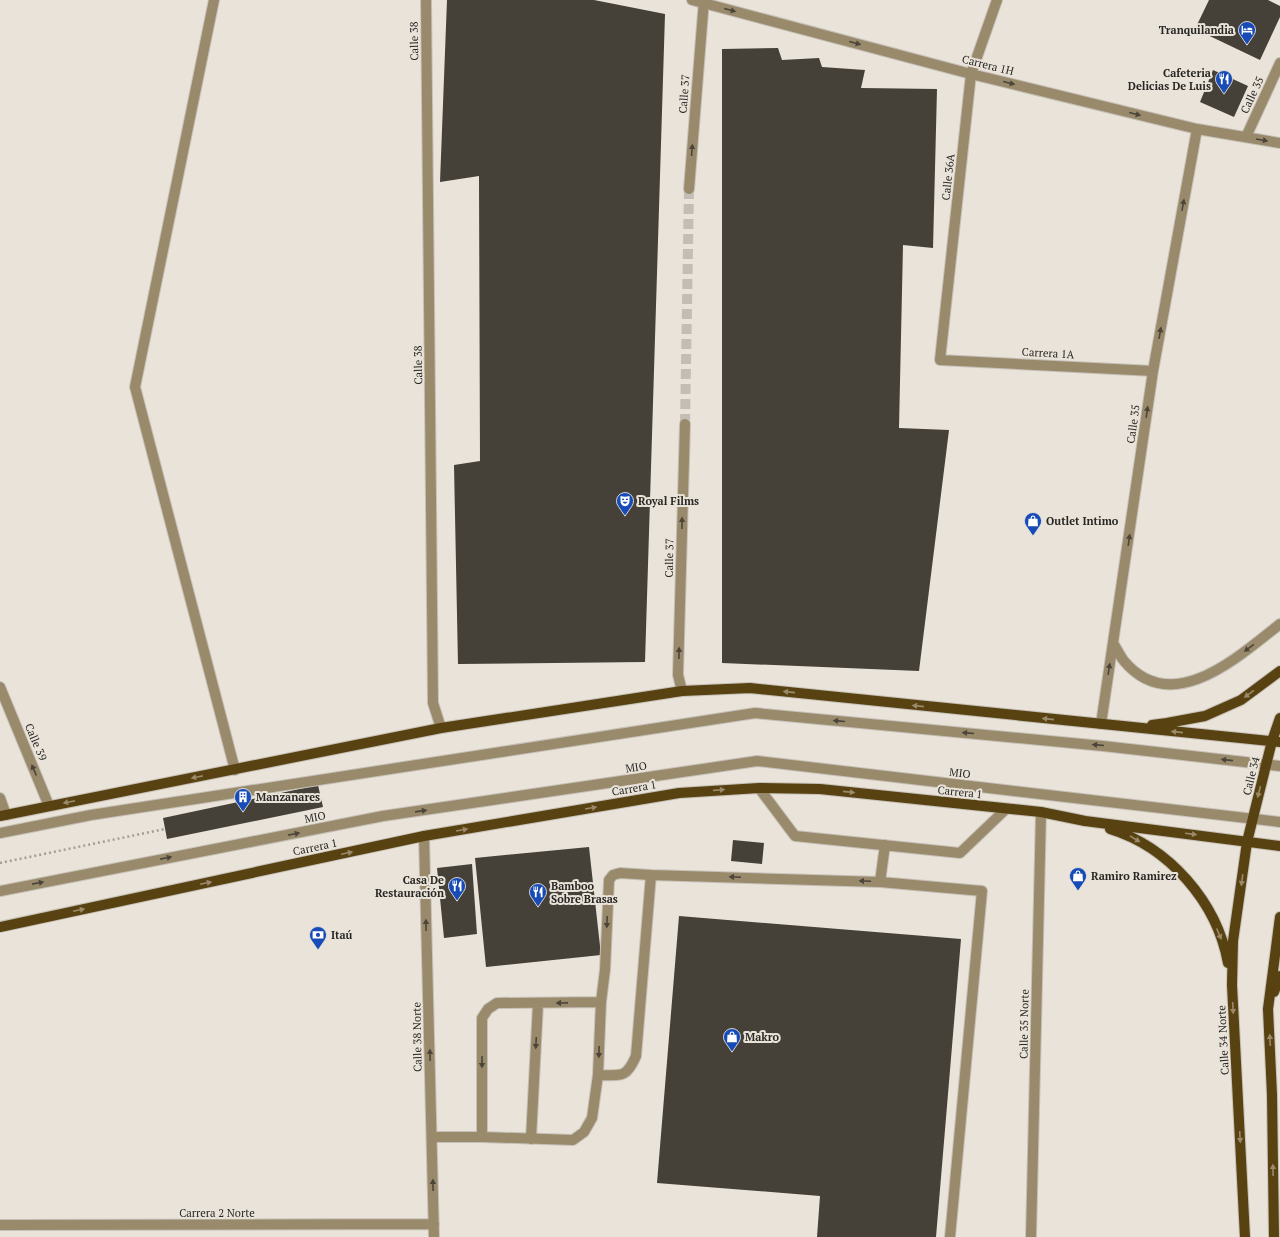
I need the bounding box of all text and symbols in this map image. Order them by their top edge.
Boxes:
one-way arrow [724,7,736,13]
hotel icon: Tranquilandia [1237,20,1257,45]
street label: Calle 38 [407,21,421,61]
place label: Tranquilandia [1159,23,1234,37]
one-way arrow [850,40,862,46]
street label: Carrera 1H [961,52,1015,78]
place label: Cafeteria Delicias De Luis [1128,66,1211,93]
restaurant icon: Cafeteria Delicias De Luis [1214,69,1234,94]
street label: Calle 37 [676,74,692,114]
street label: Calle 35 [1237,74,1267,116]
one-way arrow [1003,80,1015,86]
one-way arrow [1129,111,1141,117]
one-way arrow [1256,137,1268,143]
one-way arrow [688,144,695,156]
street label: Calle 36A [939,153,957,201]
one-way arrow [1180,199,1186,211]
one-way arrow [1157,327,1163,339]
street label: Calle 38 [411,345,425,385]
street label: Carrera 1A [1021,345,1075,361]
street label: Calle 35 [1123,403,1143,444]
one-way arrow [1144,406,1150,418]
theatre icon: Royal Films [615,491,635,516]
place label: Royal Films [638,494,699,508]
shop icon: Outlet Intimo [1023,511,1043,536]
place label: Outlet Intimo [1046,514,1119,528]
one-way arrow [679,516,685,529]
one-way arrow [1126,534,1132,546]
street label: Calle 37 [662,538,676,578]
one-way arrow [1244,644,1254,652]
one-way arrow [676,646,682,659]
one-way arrow [1106,663,1112,675]
one-way arrow [783,689,795,696]
one-way arrow [1244,690,1255,699]
one-way arrow [912,702,924,709]
one-way arrow [1042,715,1054,722]
one-way arrow [833,718,845,725]
street label: Calle 39 [22,721,50,763]
one-way arrow [1171,728,1183,735]
one-way arrow [962,730,975,737]
one-way arrow [1092,742,1104,749]
street label: Calle 34 [1239,755,1263,797]
one-way arrow [1221,757,1233,763]
street label: MIO [624,759,648,775]
one-way arrow [31,764,37,776]
street label: MIO [948,765,972,781]
one-way arrow [191,774,203,780]
street label: Carrera 1 [611,777,657,799]
street label: Carrera 1 [937,783,983,801]
one-way arrow [1256,786,1262,798]
building icon: Manzanares [233,787,253,812]
one-way arrow [713,787,725,794]
one-way arrow [843,789,855,795]
place label: Manzanares [256,790,320,804]
one-way arrow [63,800,76,806]
one-way arrow [584,805,597,811]
street label: MIO [303,808,327,826]
one-way arrow [415,808,428,814]
one-way arrow [456,826,468,832]
one-way arrow [287,830,300,836]
one-way arrow [1185,831,1197,837]
street label: Carrera 1 [292,835,338,859]
one-way arrow [1129,836,1141,843]
one-way arrow [341,849,353,855]
one-way arrow [160,855,172,861]
shop icon: Ramiro Ramirez [1068,866,1088,891]
place label: Ramiro Ramirez [1091,869,1177,883]
place label: Casa De Restauración [375,873,444,900]
one-way arrow [729,874,741,881]
one-way arrow [1239,874,1245,887]
restaurant icon: Casa De Restauración [447,876,467,901]
one-way arrow [859,878,871,885]
one-way arrow [200,879,213,885]
place label: Bamboo Sobre Brasas [551,879,618,906]
one-way arrow [32,880,44,886]
restaurant icon: Bamboo Sobre Brasas [528,882,548,907]
one-way arrow [73,906,85,912]
one-way arrow [604,916,610,929]
one-way arrow [423,918,429,931]
bank icon: Itaú [308,925,328,950]
place label: Itaú [331,928,353,942]
one-way arrow [1217,928,1223,940]
street label: Calle 35 Norte [1016,988,1032,1059]
one-way arrow [555,1000,568,1006]
street label: Calle 38 Norte [409,1001,425,1072]
one-way arrow [1230,1002,1237,1014]
street label: Calle 34 Norte [1214,1004,1232,1075]
shop icon: Makro [722,1027,742,1052]
place label: Makro [745,1030,780,1044]
one-way arrow [1266,1034,1273,1046]
one-way arrow [533,1037,539,1050]
one-way arrow [596,1046,602,1059]
one-way arrow [426,1049,433,1061]
one-way arrow [479,1056,485,1069]
one-way arrow [1237,1131,1243,1144]
one-way arrow [1270,1163,1276,1176]
one-way arrow [430,1178,436,1191]
street label: Carrera 2 Norte [179,1206,255,1220]

